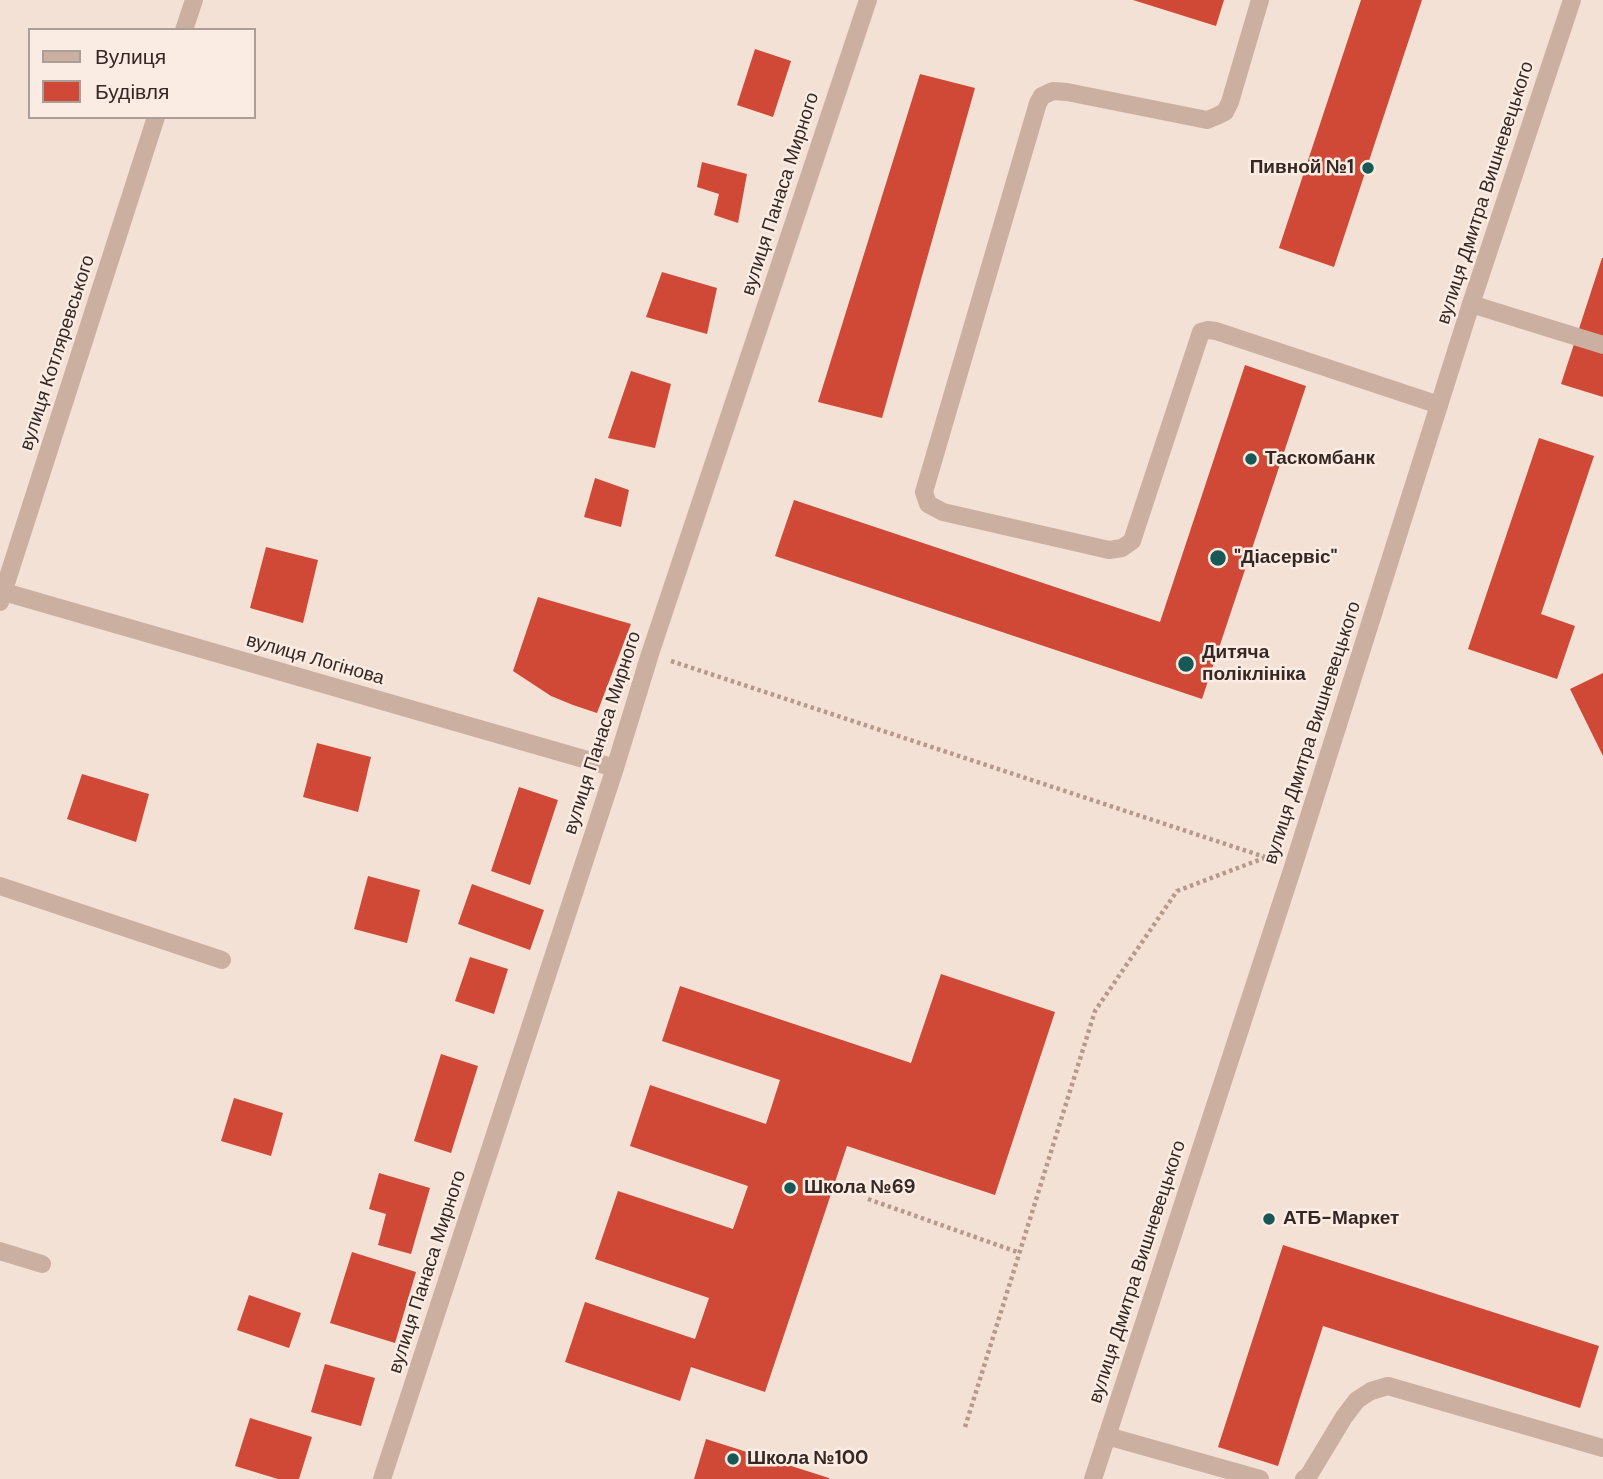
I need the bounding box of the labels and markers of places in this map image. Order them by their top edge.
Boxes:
place label: Пивной №1 [1250,157,1354,179]
marker: Пивной №1 [1360,160,1376,176]
place label: Таскомбанк [1265,448,1375,470]
marker: Таскомбанк [1243,451,1259,467]
place label: "Діасервіс" [1234,547,1338,569]
marker: "Діасервіс" [1208,548,1228,568]
place label: Дитяча поліклініка [1202,642,1306,686]
marker: Дитяча поліклініка [1176,654,1196,674]
place label: Школа №69 [804,1177,915,1199]
marker: Школа №69 [782,1180,798,1196]
place label: АТБ-Маркет [1283,1208,1399,1230]
marker: АТБ-Маркет [1261,1211,1277,1227]
place label: Школа №100 [747,1448,868,1470]
marker: Школа №100 [725,1451,741,1467]

